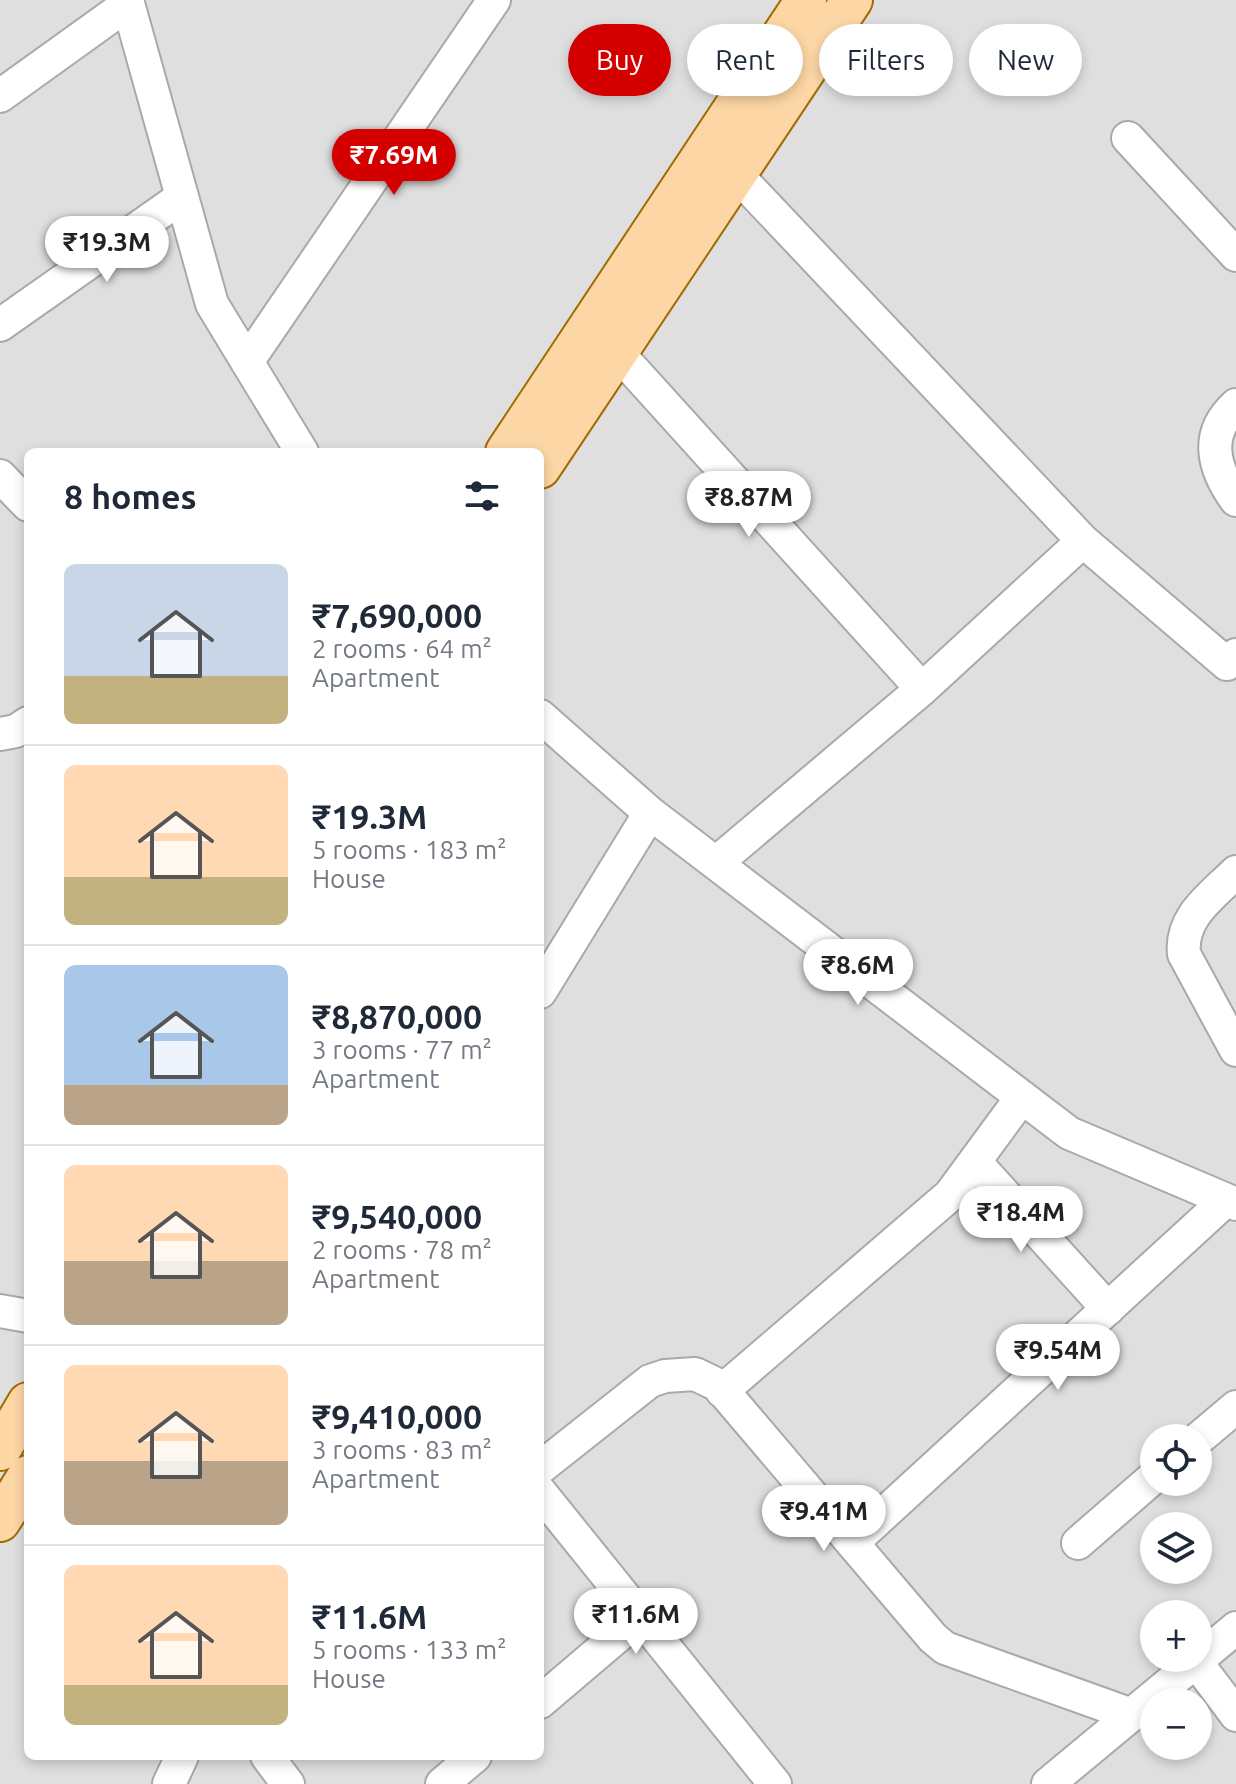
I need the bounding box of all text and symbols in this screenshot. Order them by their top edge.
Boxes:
chip: Buy [568,24,671,96]
chip: Rent [687,24,803,96]
chip: Filters [819,24,953,96]
chip: New [969,24,1082,96]
pin: ₹7.69M [329,129,459,197]
text: ₹7.69M [350,140,438,169]
pin: ₹19.3M [42,216,172,284]
text: ₹19.3M [63,227,151,256]
pin: ₹8.87M [684,471,814,539]
icon: filters [460,474,504,518]
text: 8 homes [64,477,197,515]
text: ₹8.87M [705,482,793,511]
icon: home [128,596,224,692]
text: ₹7,690,000 [312,596,482,634]
text: 2 rooms · 64 m² [312,634,492,663]
text: Apartment [312,663,439,692]
icon: home [128,797,224,893]
text: ₹19.3M [312,797,427,835]
text: 5 rooms · 183 m² [312,835,507,864]
text: House [312,864,386,893]
pin: ₹8.6M [802,939,914,1007]
text: ₹8.6M [821,950,895,979]
icon: home [128,997,224,1093]
text: ₹8,870,000 [312,997,482,1035]
text: 3 rooms · 77 m² [312,1035,492,1064]
text: Apartment [312,1064,439,1093]
pin: ₹18.4M [956,1186,1086,1254]
icon: home [128,1197,224,1293]
text: ₹9,540,000 [312,1197,482,1235]
text: ₹18.4M [977,1197,1065,1226]
text: 2 rooms · 78 m² [312,1235,492,1264]
text: Apartment [312,1264,439,1293]
pin: ₹9.54M [993,1324,1123,1392]
text: ₹9.54M [1014,1335,1102,1364]
icon: home [128,1397,224,1493]
text: ₹9,410,000 [312,1397,482,1435]
map controls [1140,1424,1212,1760]
button: locate [1140,1424,1212,1496]
text: 3 rooms · 83 m² [312,1435,492,1464]
text: Apartment [312,1464,439,1493]
pin: ₹9.41M [759,1485,889,1553]
text: ₹9.41M [780,1496,868,1525]
button: layers [1140,1512,1212,1584]
pin: ₹11.6M [571,1588,701,1656]
icon: home [128,1597,224,1693]
text: ₹11.6M [312,1597,427,1635]
text: ₹11.6M [592,1599,680,1628]
button: + [1140,1600,1212,1672]
text: 5 rooms · 133 m² [312,1635,507,1664]
text: House [312,1664,386,1693]
button: − [1140,1688,1212,1760]

